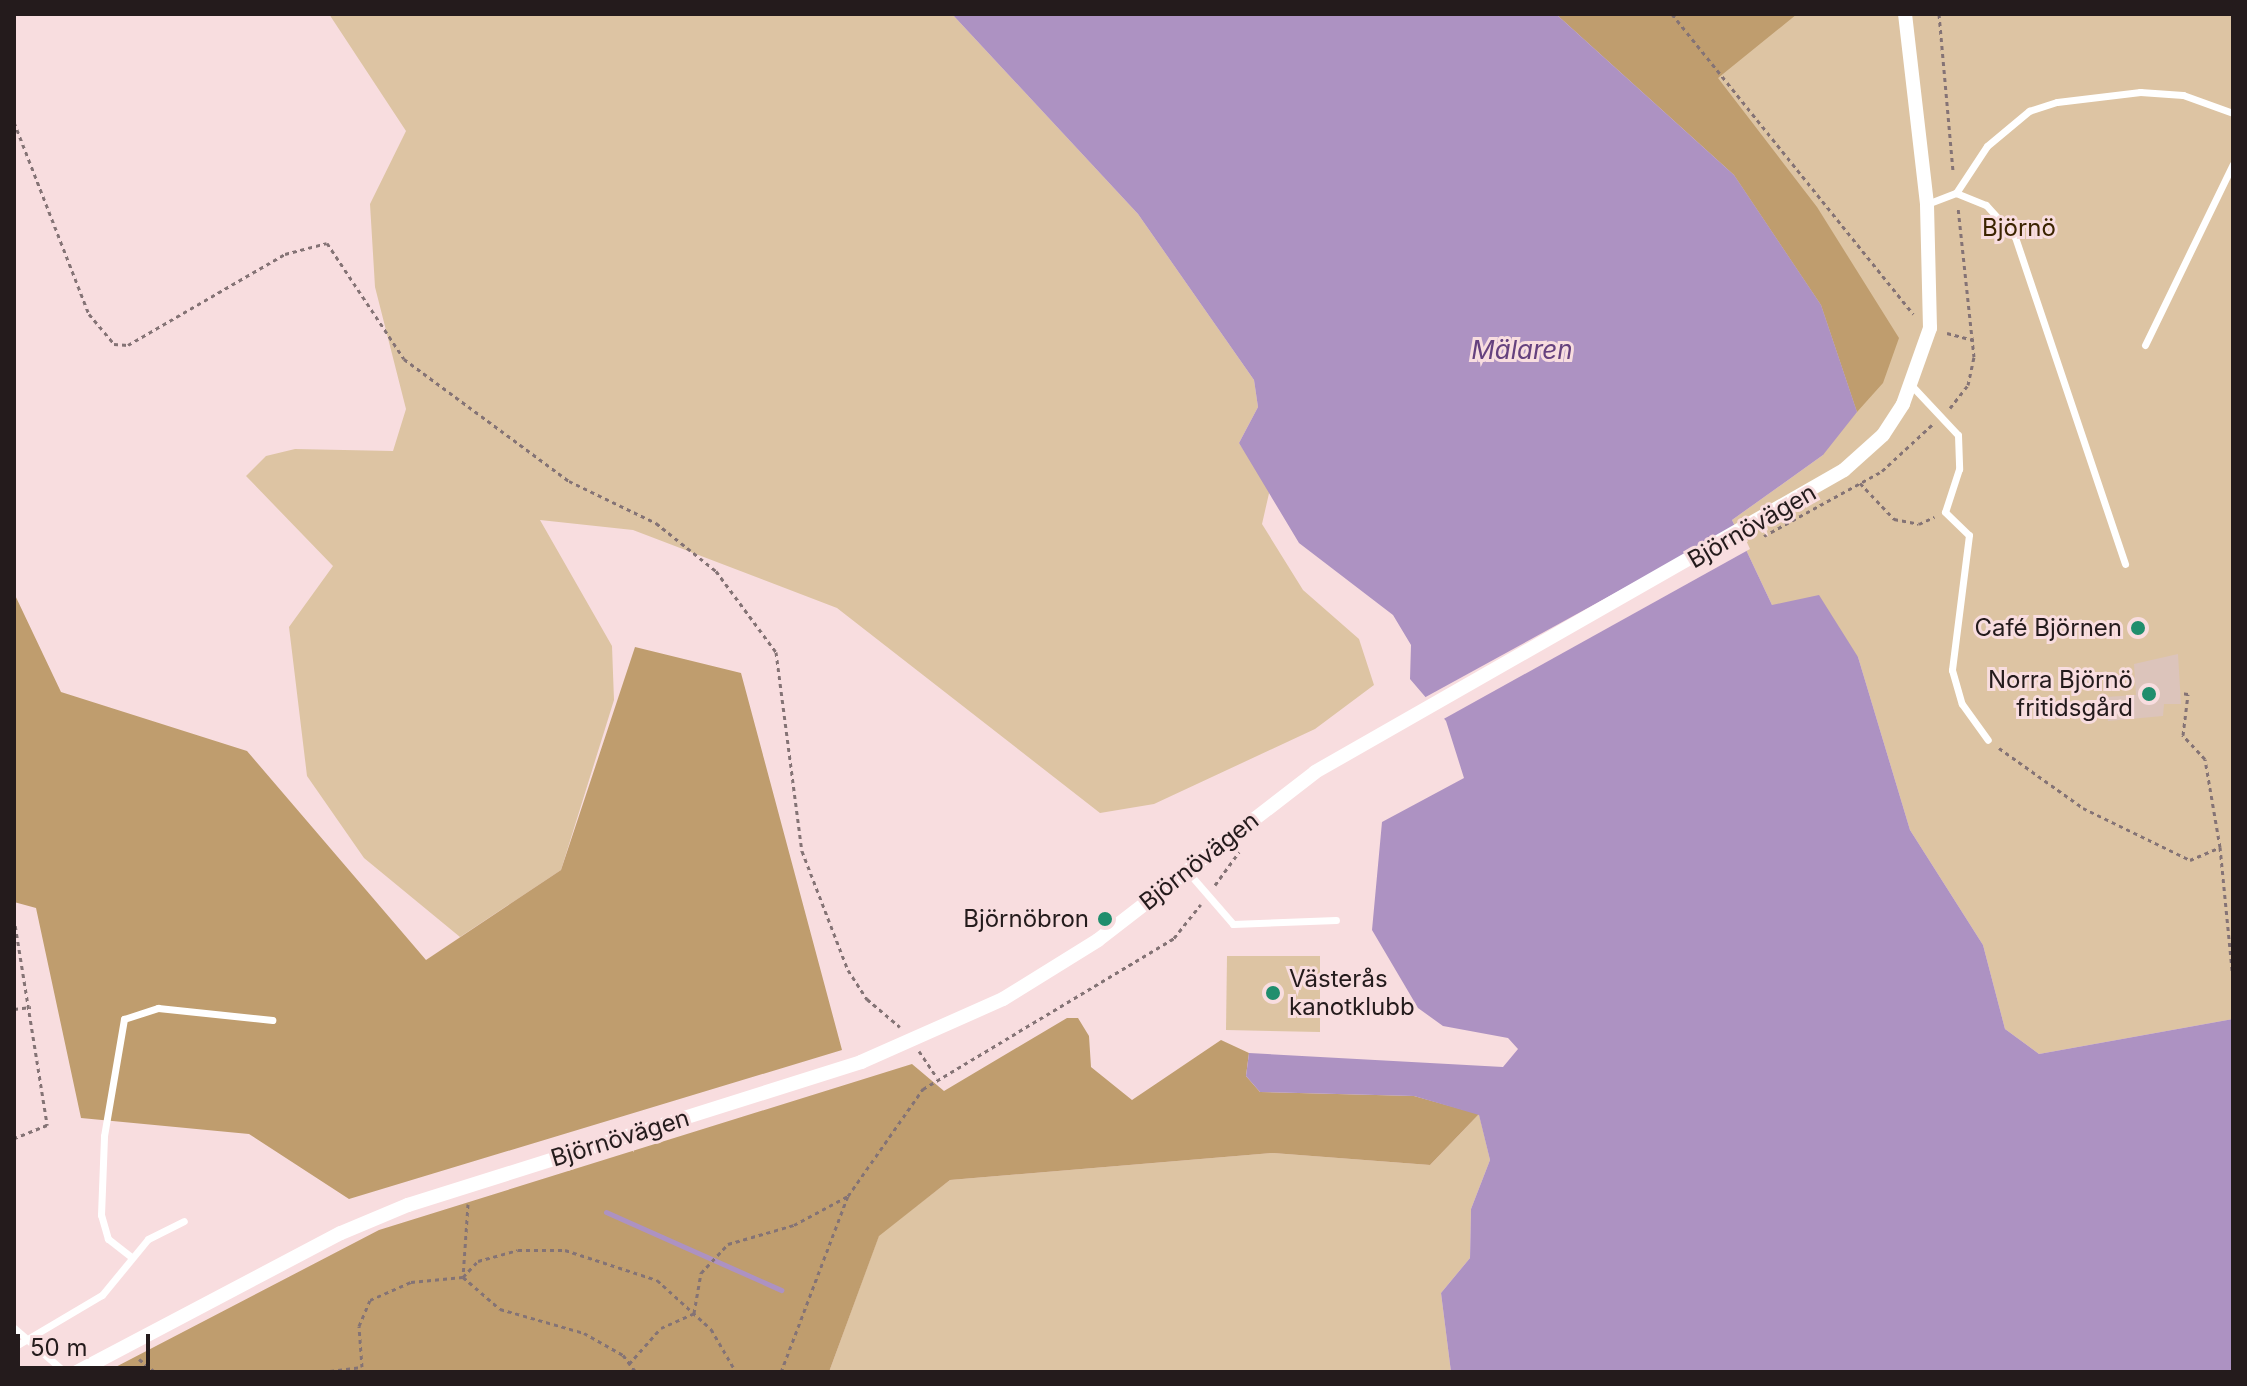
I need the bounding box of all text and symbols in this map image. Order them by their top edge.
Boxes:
park label: Björnö [1982,214,2056,242]
water label: Mälaren [1471,334,1573,366]
street label: Björnövägen [1683,478,1821,574]
place label: Café Björnen [1974,614,2122,642]
marker: Café Björnen [2129,619,2147,637]
place label: Norra Björnö fritidsgård [1988,666,2133,722]
marker: Norra Björnö fritidsgård [2140,685,2158,703]
street label: Björnövägen [1134,806,1264,916]
place label: Björnöbron [963,905,1089,933]
marker: Björnöbron [1096,910,1114,928]
place label: Västerås kanotklubb [1289,965,1415,1021]
marker: Västerås kanotklubb [1264,984,1282,1002]
street label: Björnövägen [547,1103,693,1173]
scale bar [20,1318,154,1368]
text: 50 m [30,1333,88,1362]

